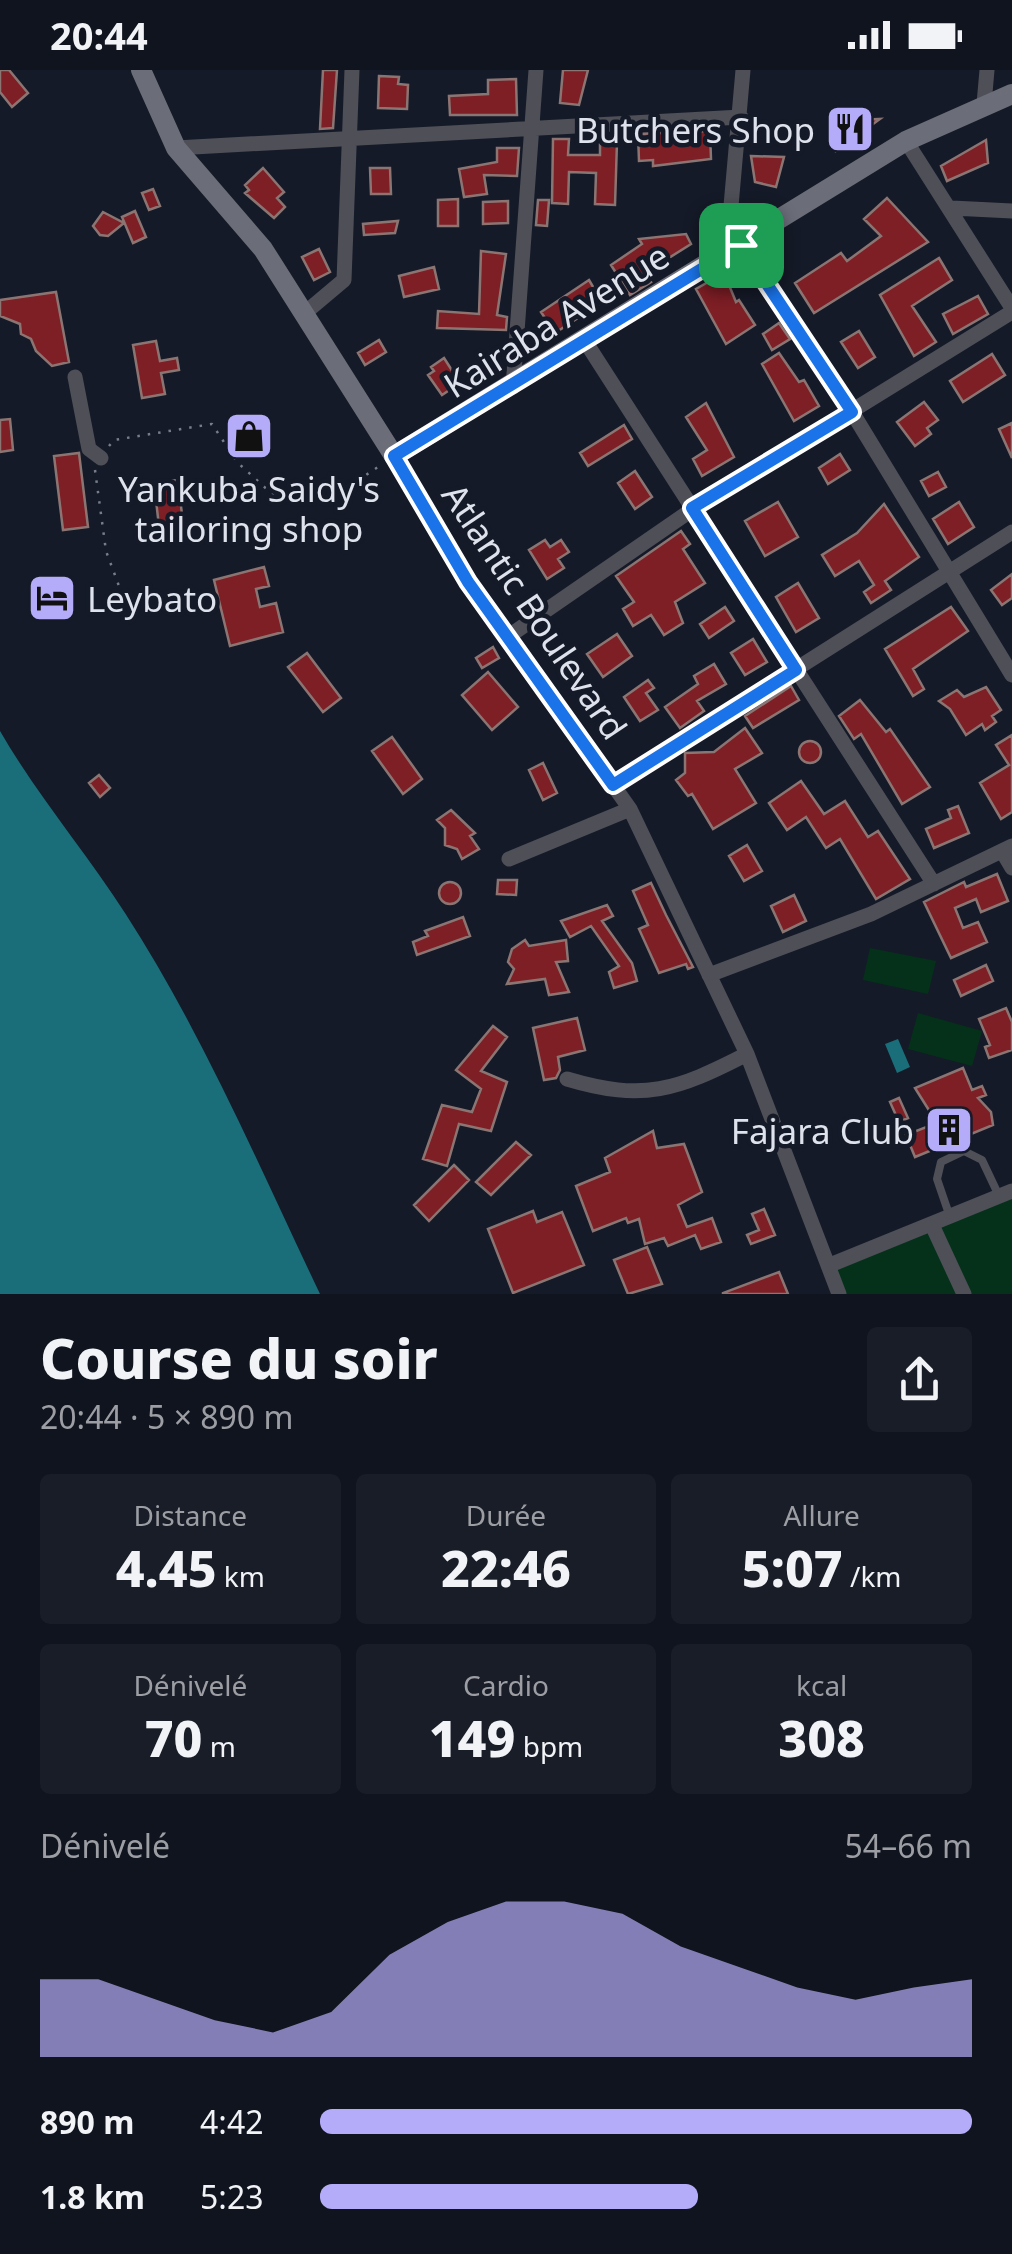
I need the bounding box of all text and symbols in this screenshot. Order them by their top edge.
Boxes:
text: 20:44 [50,9,148,61]
restaurant icon: Butchers Shop [824,103,876,155]
place label: Butchers Shop [576,106,815,153]
pin [699,203,784,288]
icon: arrive [714,218,769,273]
street label: Kairaba Avenue [435,232,677,408]
shop icon: Yankuba Saidy's tailoring shop [223,410,275,462]
place label: Yankuba Saidy's tailoring shop [118,465,380,552]
street label: Atlantic Boulevard [432,474,638,748]
hotel icon: Leybato [26,572,78,624]
place label: Leybato [87,575,217,622]
building icon: Fajara Club [923,1104,975,1156]
place label: Fajara Club [731,1107,914,1154]
text: Course du soir [40,1320,438,1395]
button: share [867,1327,972,1432]
text: 20:44 · 5 × 890 m [40,1395,293,1438]
text: Distance [134,1496,247,1534]
text: Durée [466,1496,546,1534]
text: Allure [783,1496,860,1534]
text: 4.45 [116,1534,217,1602]
text: 22:46 [441,1534,571,1602]
text: 5:07 [742,1534,843,1602]
text: km [217,1557,265,1595]
text: /km [843,1557,902,1595]
text: Dénivelé [133,1666,247,1704]
text: Cardio [463,1666,549,1704]
text: kcal [796,1666,847,1704]
text: 70 [145,1704,203,1772]
text: 149 [429,1704,515,1772]
text: 308 [778,1704,865,1772]
text: m [203,1727,236,1765]
text: bpm [515,1727,583,1765]
text: Dénivelé [40,1824,170,1867]
text: 54–66 m [845,1824,972,1867]
text: 890 m [40,2100,134,2143]
text: 4:42 [200,2100,264,2143]
text: 1.8 km [40,2175,145,2218]
text: 5:23 [200,2175,264,2218]

